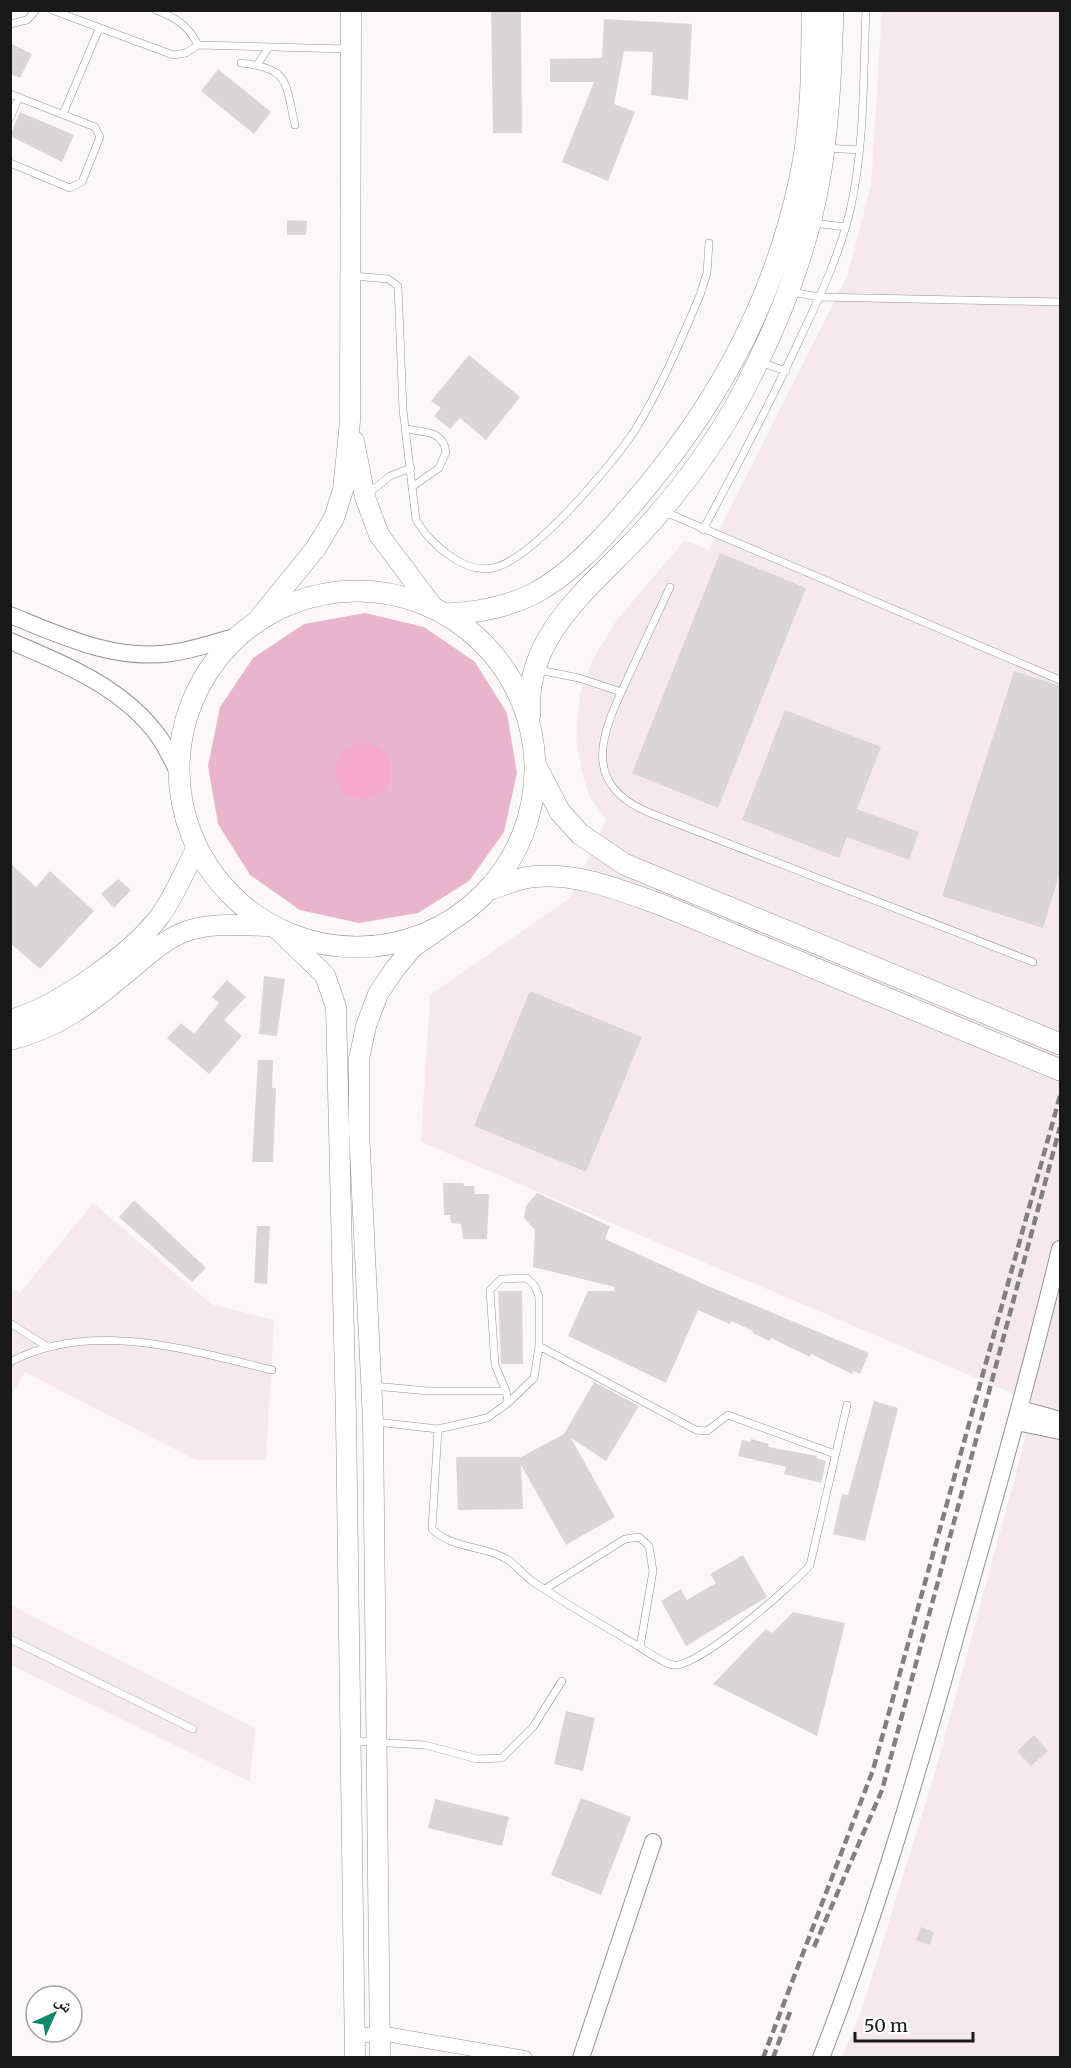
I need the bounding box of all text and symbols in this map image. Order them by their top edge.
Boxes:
north arrow [24,1984,84,2044]
text: ش [52,1990,78,2016]
scale bar [855,2005,974,2043]
text: 50 m [864,2014,908,2037]

